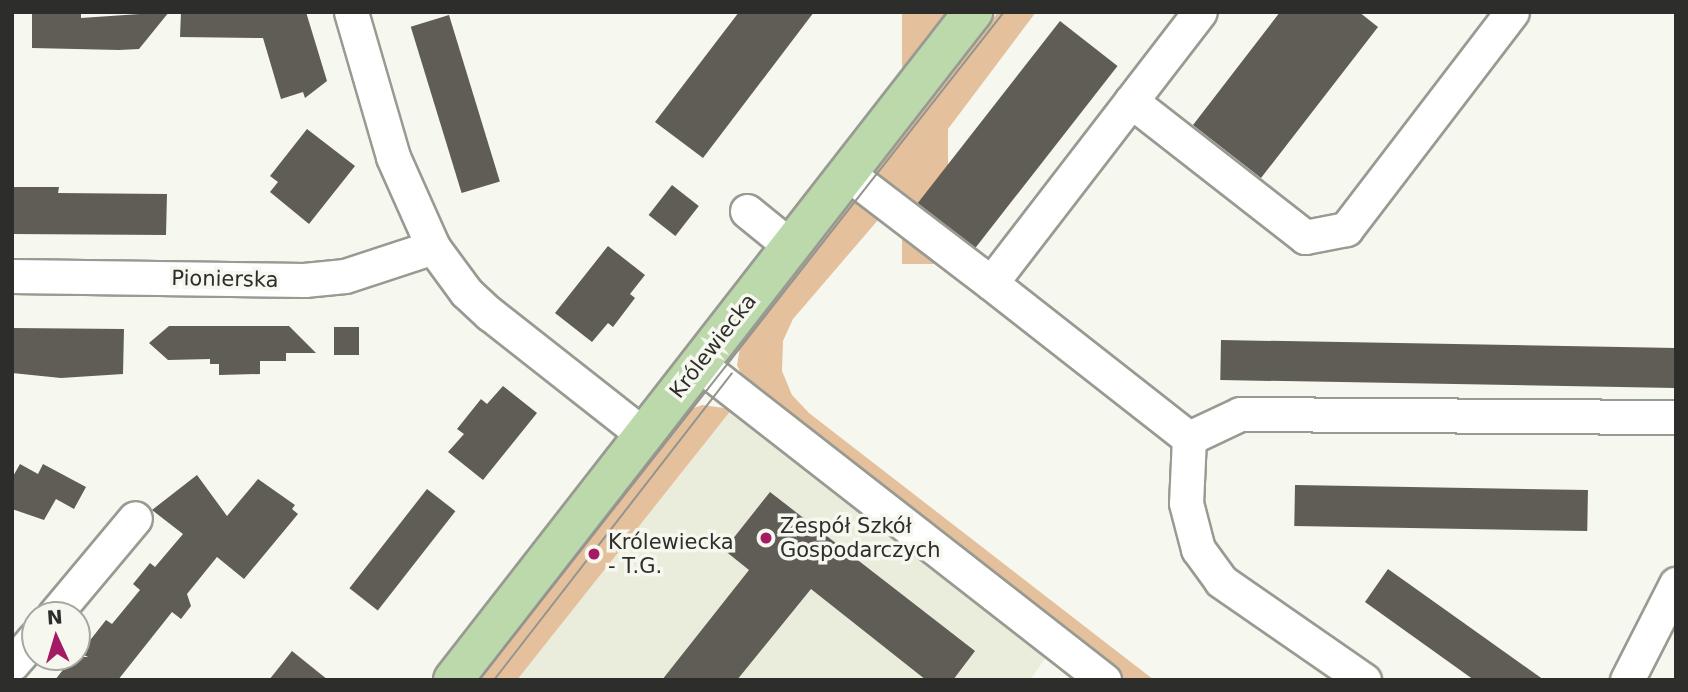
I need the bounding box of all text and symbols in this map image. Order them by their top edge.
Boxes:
street label: Pionierska [171,265,279,293]
street label: Królewiecka [664,289,762,403]
place label: Zespół Szkół Gospodarczych [780,513,940,563]
place label: Królewiecka - T.G. [608,529,734,579]
marker: Zespół Szkół Gospodarczych [758,530,774,546]
marker: Królewiecka - T.G. [586,546,602,562]
north arrow [21,601,91,671]
text: N [46,606,63,629]

